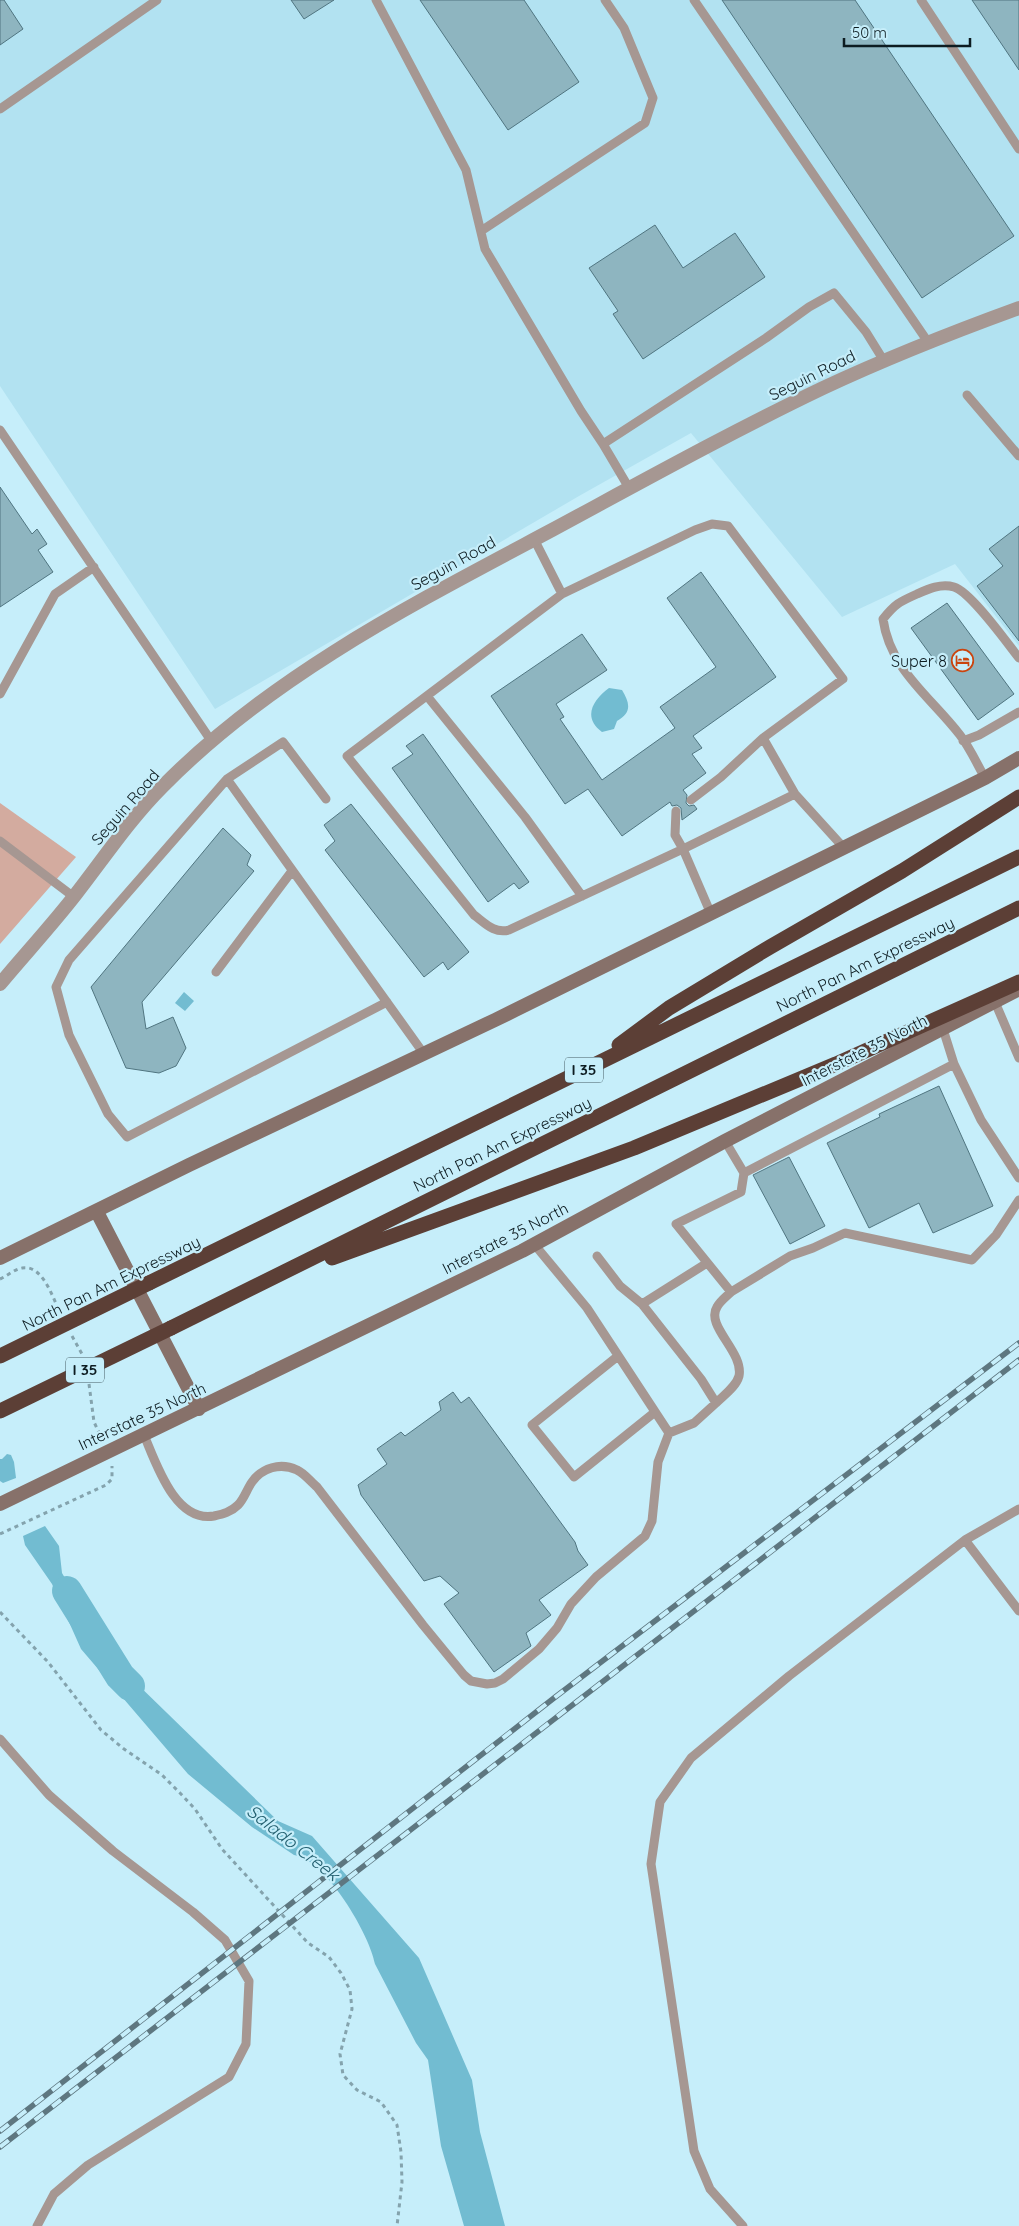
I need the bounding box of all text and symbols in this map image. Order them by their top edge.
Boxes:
scale bar [844,15,970,47]
text: 50 m [852,23,887,42]
street label: Seguin Road [766,345,858,405]
street label: Seguin Road [407,532,499,594]
hotel icon: Super 8 [951,649,975,673]
place label: Super 8 [891,651,947,671]
street label: Seguin Road [87,765,163,849]
street label: North Pan Am Expressway [773,912,957,1016]
street label: Interstate 35 North [798,1010,930,1090]
road number: I 35 [565,1058,603,1082]
street label: North Pan Am Expressway [410,1092,594,1196]
street label: Interstate 35 North [439,1198,571,1278]
street label: North Pan Am Expressway [19,1231,203,1335]
road number: I 35 [66,1358,104,1382]
street label: Interstate 35 North [75,1378,209,1454]
water label: Salado Creek [242,1799,345,1887]

